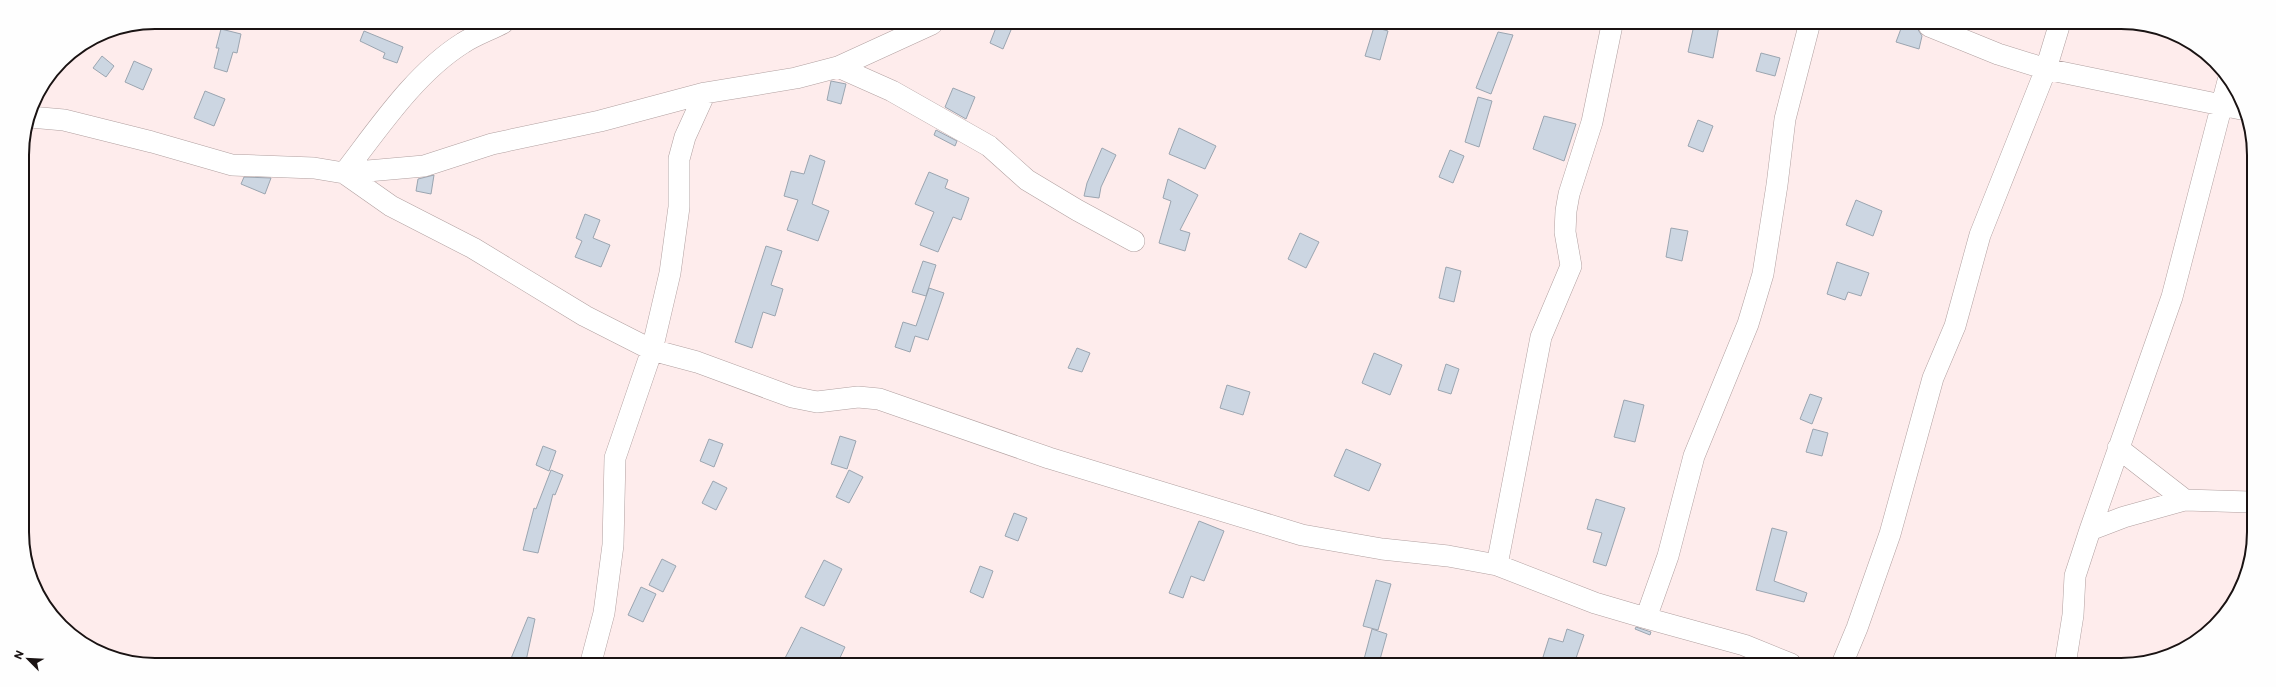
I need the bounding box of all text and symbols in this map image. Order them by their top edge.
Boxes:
north arrow [8,639,48,679]
text: N [11,648,26,661]

